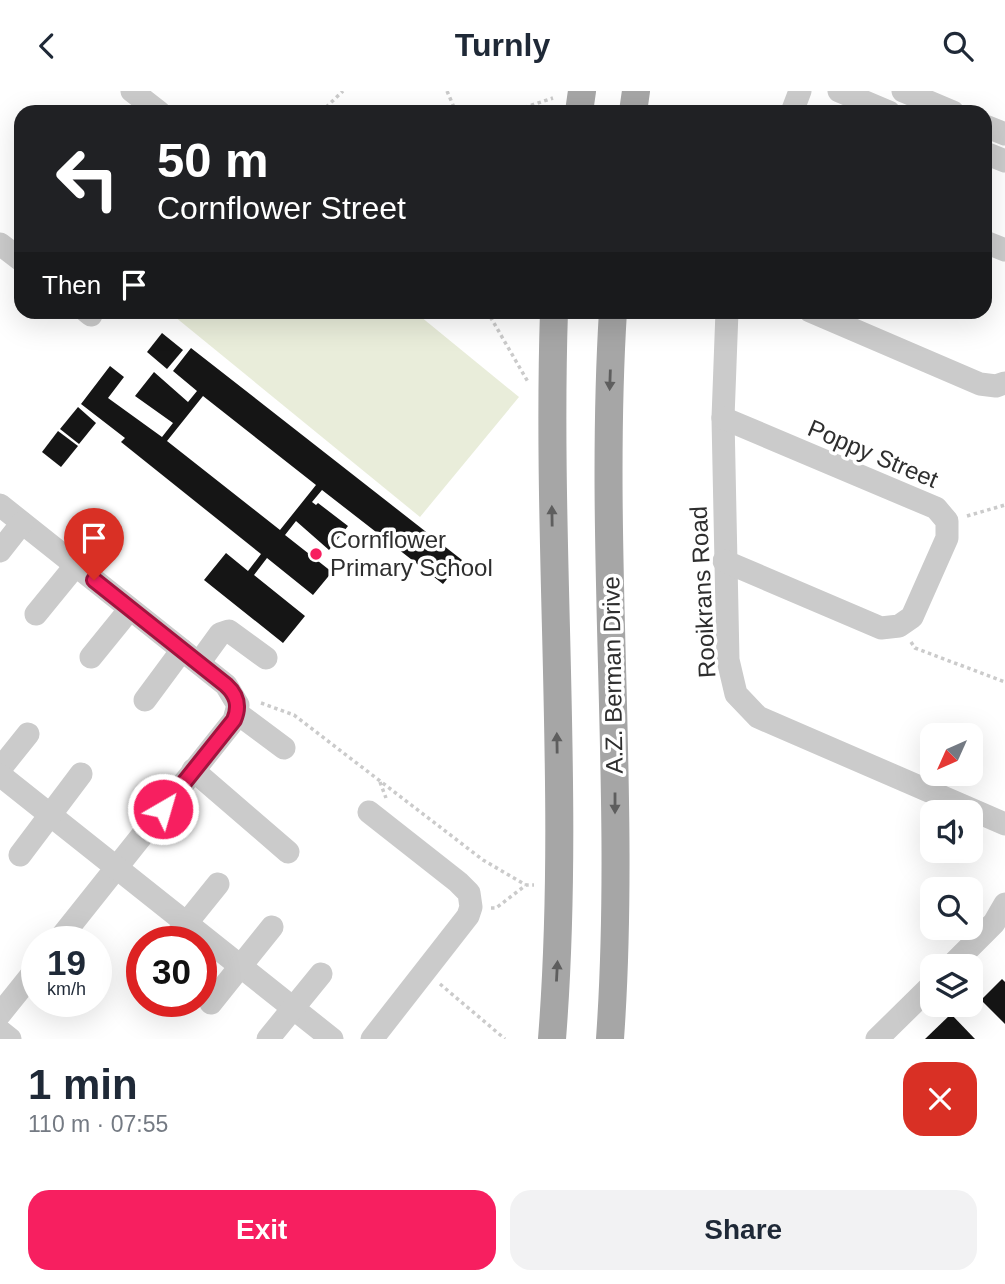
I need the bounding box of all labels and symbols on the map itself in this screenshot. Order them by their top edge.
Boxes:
one-way arrow [604,369,615,391]
street label: Poppy Street [804,414,943,493]
one-way arrow [546,505,558,527]
street label: Rooikrans Road [685,505,720,679]
pin [64,508,124,580]
place label: Cornflower Primary School [330,526,493,581]
marker: Cornflower Primary School [308,546,324,562]
street label: A.Z. Berman Drive [597,576,628,774]
north arrow [920,723,984,786]
one-way arrow [551,732,563,754]
position arrow [126,772,200,846]
one-way arrow [609,792,621,814]
speed limit sign: 30 [126,926,217,1017]
one-way arrow [552,960,563,982]

